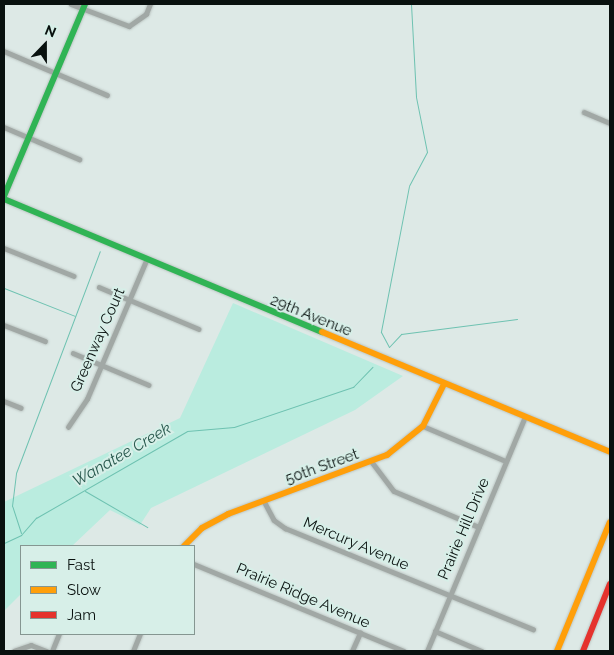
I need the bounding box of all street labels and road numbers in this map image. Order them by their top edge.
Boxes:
street label: Greenway Court [67,285,129,395]
street label: 29th Avenue [267,291,355,341]
street label: 50th Street [283,445,361,489]
street label: Prairie Hill Drive [434,475,494,583]
street label: Mercury Avenue [300,513,412,575]
street label: Prairie Ridge Avenue [233,560,373,632]

